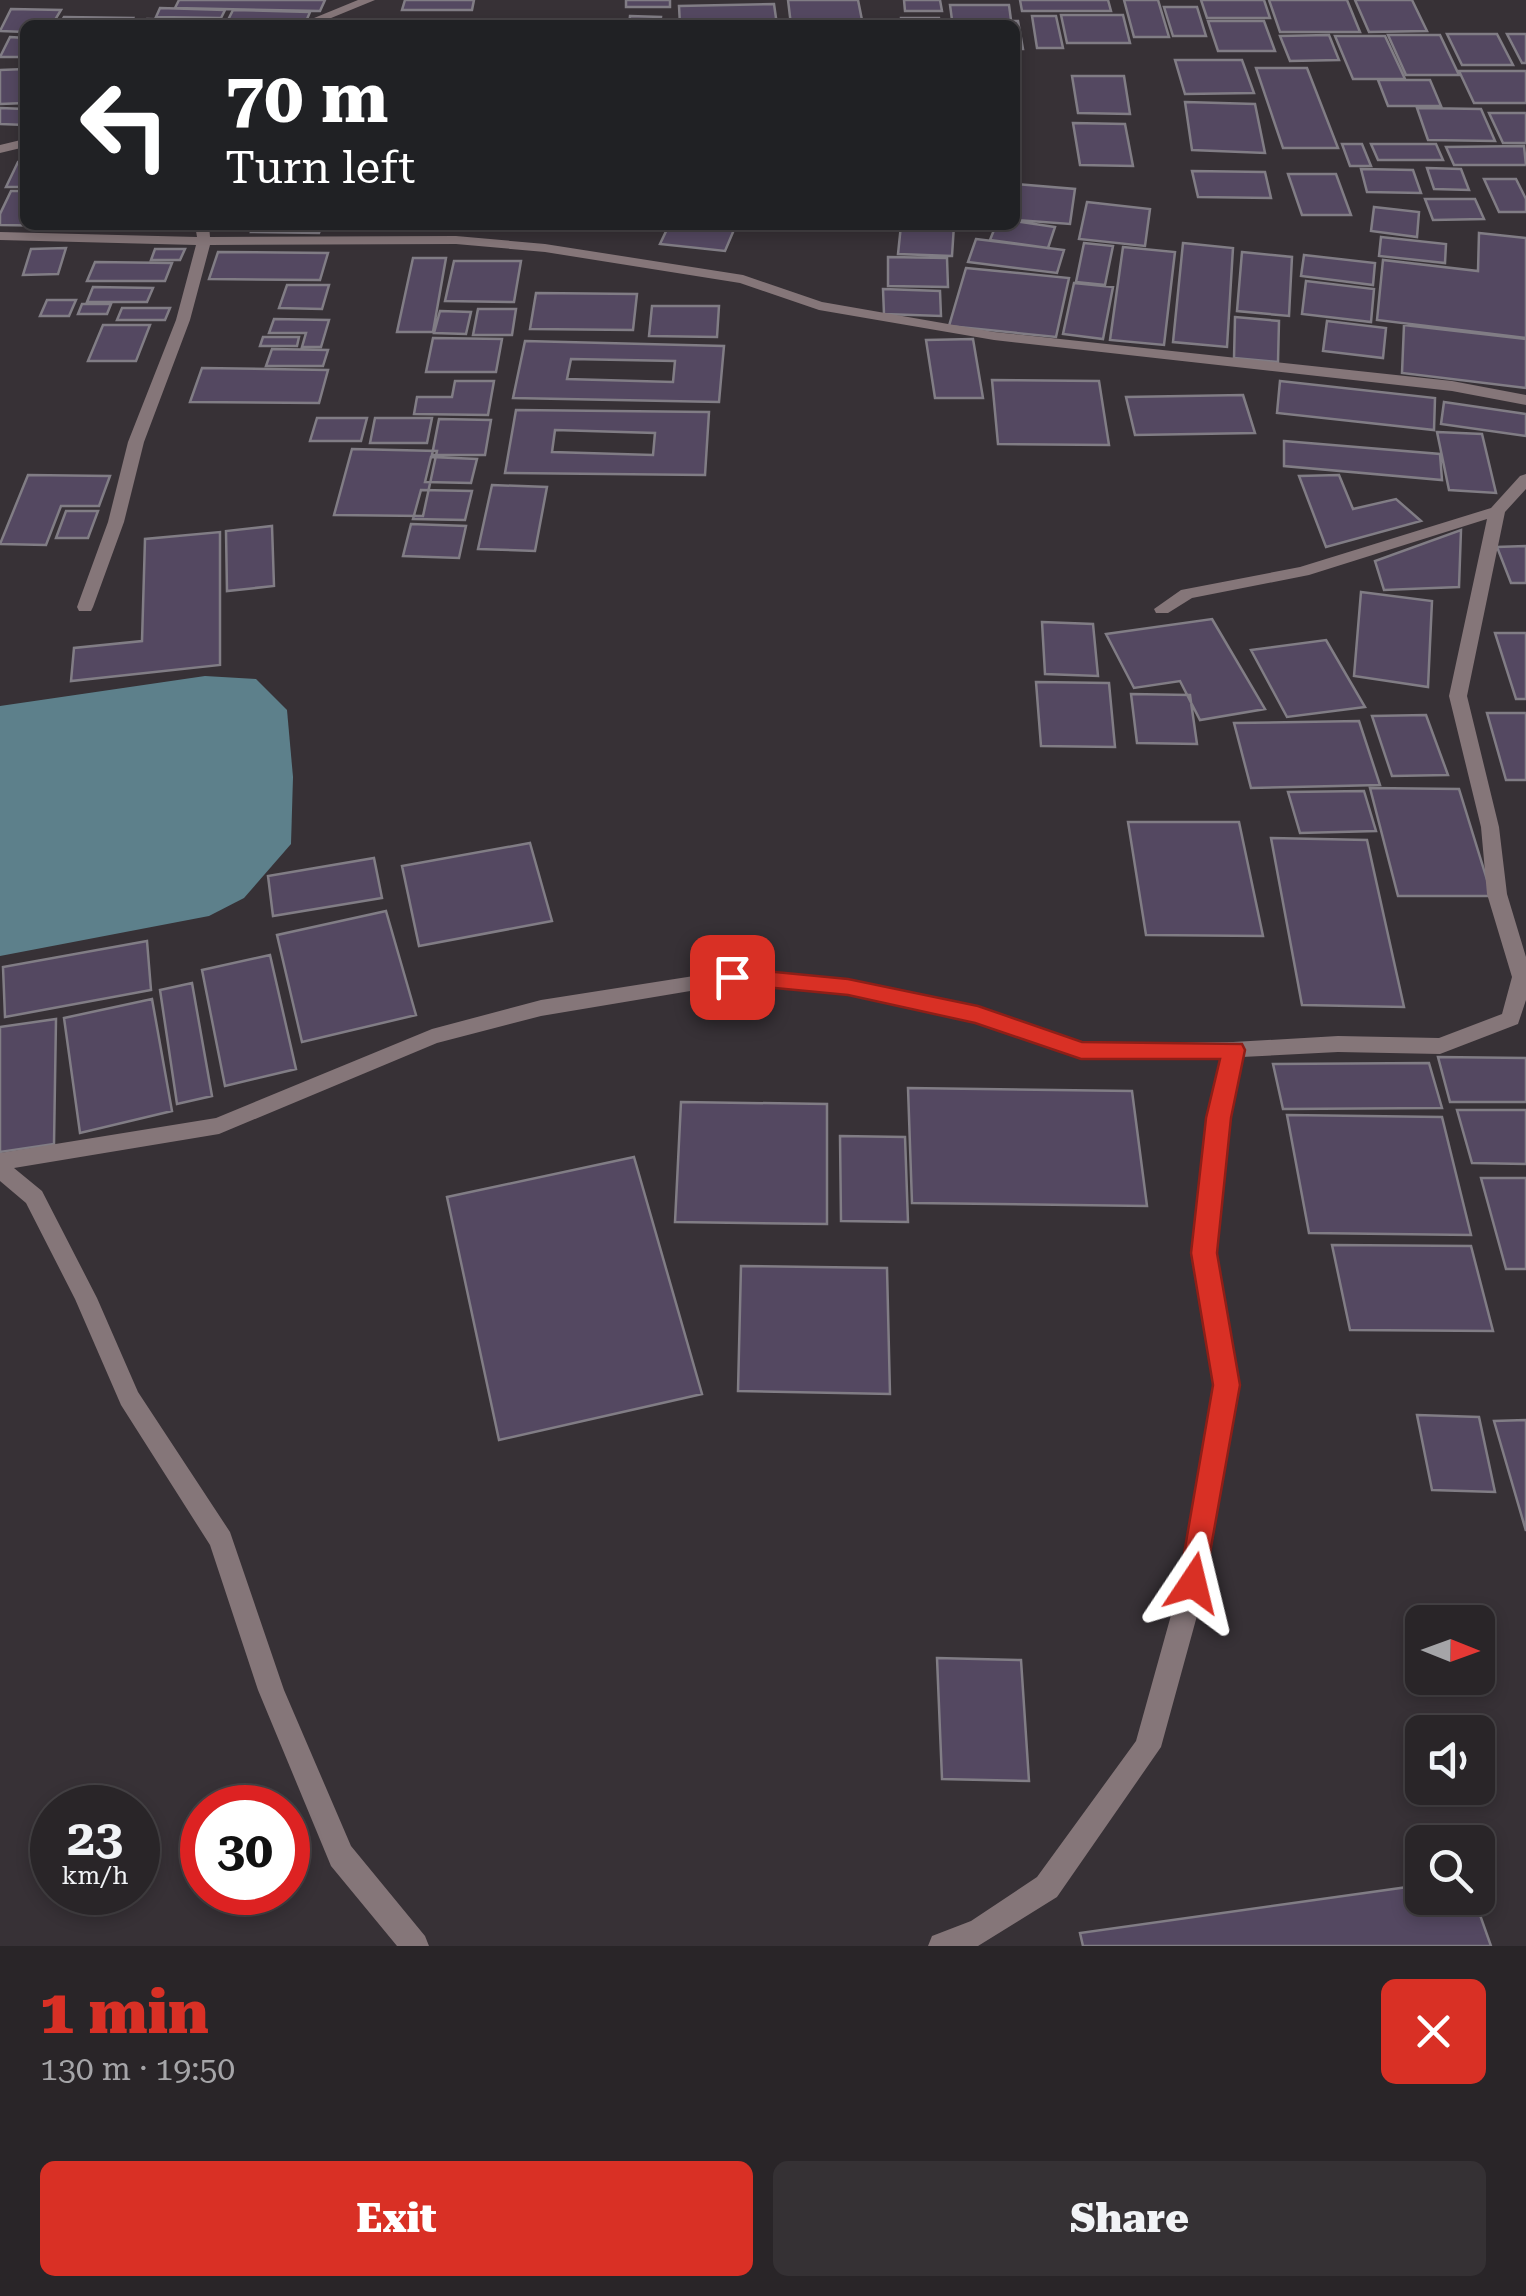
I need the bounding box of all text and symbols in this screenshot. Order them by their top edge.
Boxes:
text: 70 m [225,57,389,139]
icon: left [60,60,190,190]
text: Turn left [225,141,415,194]
pin [690,935,775,1020]
icon: arrive [705,950,760,1005]
position arrow [1141,1531,1245,1635]
north arrow [1405,1605,1495,1695]
map controls [1405,1605,1495,1915]
button: sound [1405,1715,1495,1805]
speed limit sign: 30 [180,1785,310,1915]
text: 23 [67,1809,123,1867]
button: search [1405,1825,1495,1915]
text: km/h [62,1861,128,1890]
text: 1 min [40,1977,209,2048]
button: close [1381,1979,1486,2084]
text: 130 m · 19:50 [40,2050,235,2088]
button: Exit [40,2161,753,2276]
button: Share [773,2161,1486,2276]

